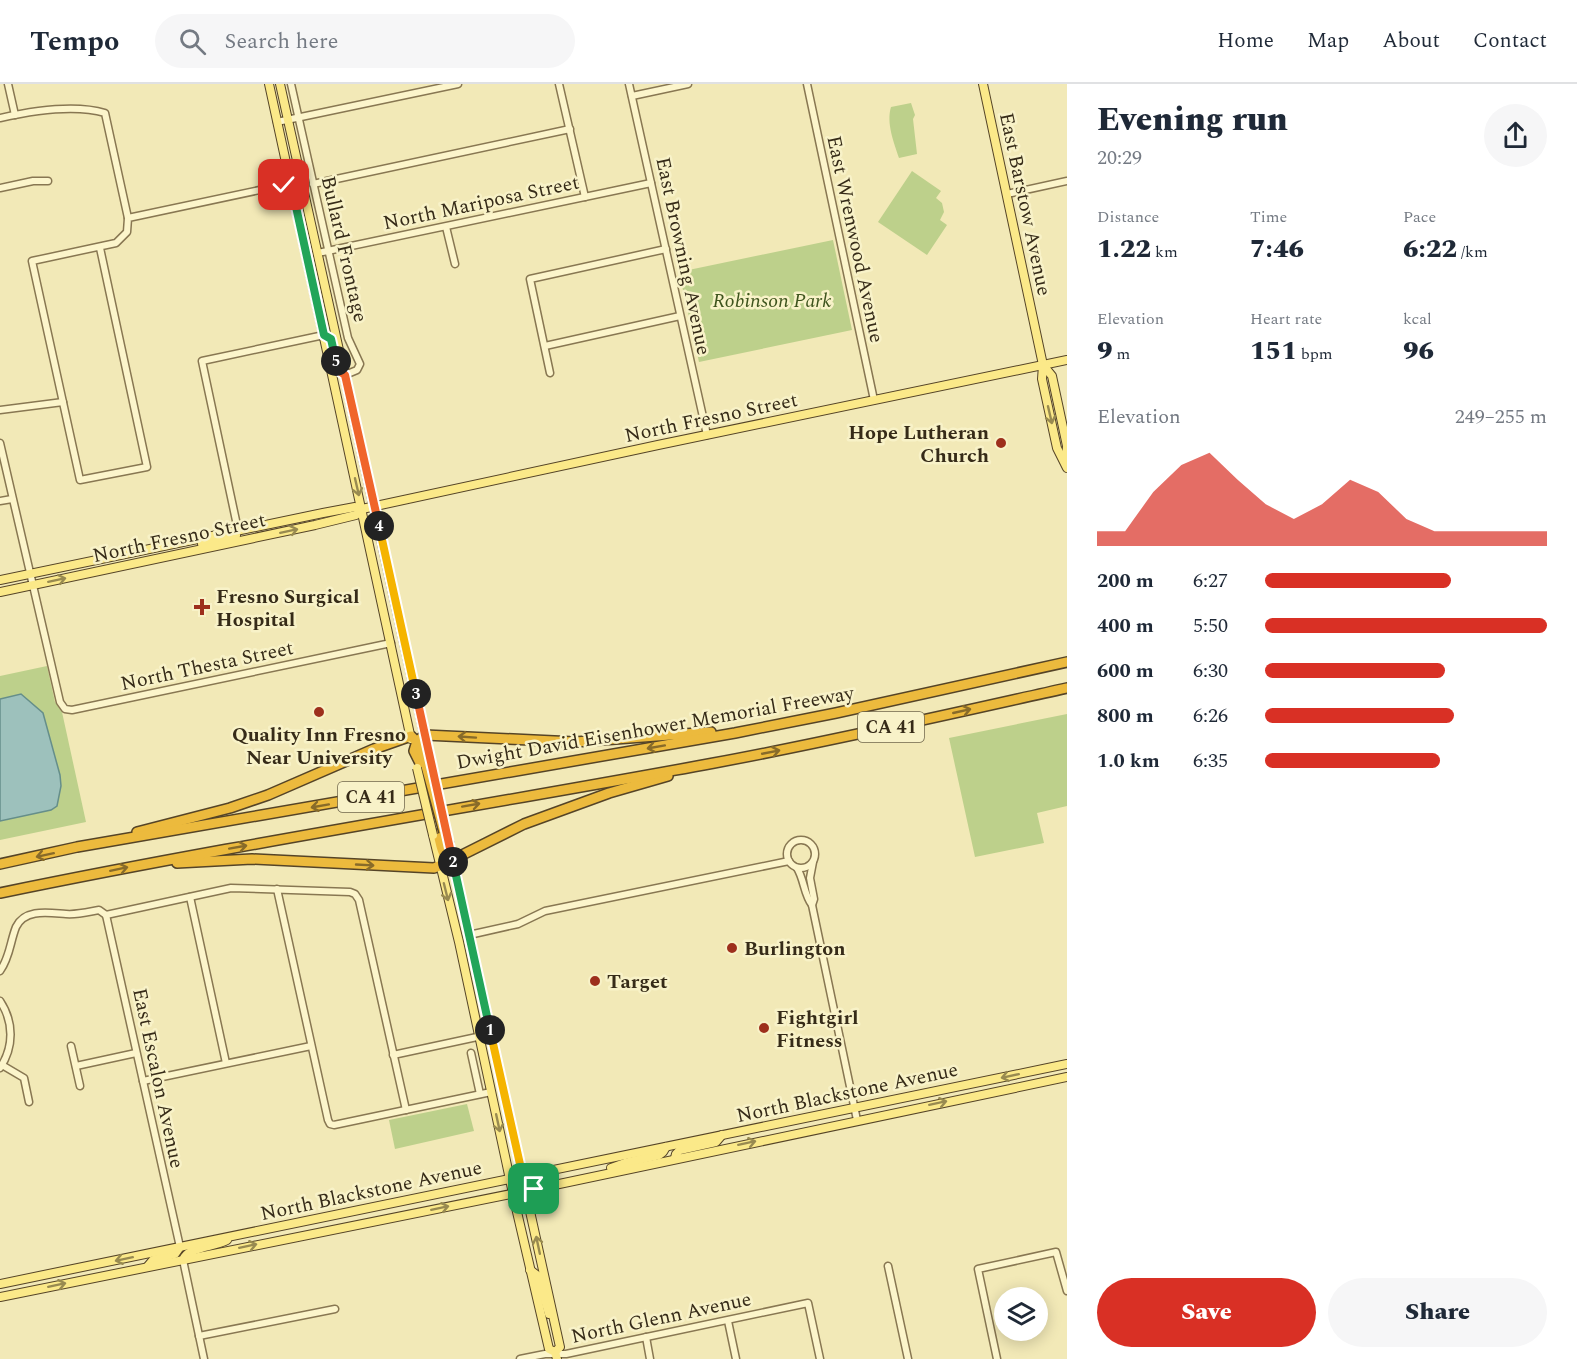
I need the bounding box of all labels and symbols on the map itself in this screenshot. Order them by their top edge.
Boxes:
street label: East Barstow Avenue [991,110,1059,299]
street label: East Wrenwood Avenue [818,133,892,345]
street label: East Browning Avenue [647,154,719,358]
pin [258,159,309,210]
street label: North Mariposa Street [380,168,582,238]
street label: Bullard Frontage [313,173,375,325]
park label: Robinson Park [712,286,832,316]
pin: 5 [321,346,351,376]
street label: North Fresno Street [622,385,801,451]
one-way arrow [1045,405,1056,424]
place label: Hope Lutheran Church [848,418,989,471]
marker: Hope Lutheran Church [994,436,1008,450]
one-way arrow [352,477,364,496]
street label: North Fresno Street [90,505,269,571]
pin: 4 [364,511,394,541]
one-way arrow [279,524,298,536]
one-way arrow [48,573,67,585]
place label: Fresno Surgical Hospital [216,582,360,635]
marker: Fresno Surgical Hospital [193,598,211,616]
street label: North Thesta Street [118,633,296,699]
street label: Dwight David Eisenhower Memorial Freeway [454,678,858,778]
pin: 3 [401,679,431,709]
marker: Quality Inn Fresno Near University [312,705,326,719]
one-way arrow [952,705,971,717]
road number: CA 41 [858,712,924,742]
place label: Quality Inn Fresno Near University [232,720,406,773]
one-way arrow [457,731,477,742]
one-way arrow [647,742,667,753]
one-way arrow [761,746,780,757]
road number: CA 41 [338,782,404,812]
one-way arrow [461,799,480,810]
one-way arrow [310,801,330,812]
one-way arrow [227,841,247,852]
pin: 2 [438,847,468,877]
one-way arrow [36,849,55,861]
one-way arrow [355,859,375,870]
one-way arrow [109,863,128,874]
one-way arrow [441,882,453,901]
place label: Burlington [744,934,846,964]
marker: Burlington [725,941,739,955]
place label: Target [607,967,668,997]
marker: Target [588,974,602,988]
street label: East Escalon Avenue [124,985,192,1171]
place label: Fightgirl Fitness [776,1003,858,1056]
pin: 1 [475,1015,505,1045]
marker: Fightgirl Fitness [757,1021,771,1035]
street label: North Blackstone Avenue [734,1055,961,1131]
one-way arrow [1000,1071,1020,1082]
one-way arrow [928,1097,948,1108]
one-way arrow [493,1113,504,1132]
one-way arrow [737,1137,757,1148]
street label: North Blackstone Avenue [258,1153,485,1229]
pin [508,1163,559,1214]
one-way arrow [429,1202,449,1213]
one-way arrow [532,1236,543,1255]
one-way arrow [238,1240,258,1251]
one-way arrow [114,1254,134,1265]
one-way arrow [47,1279,67,1290]
street label: North Glenn Avenue [568,1284,754,1352]

